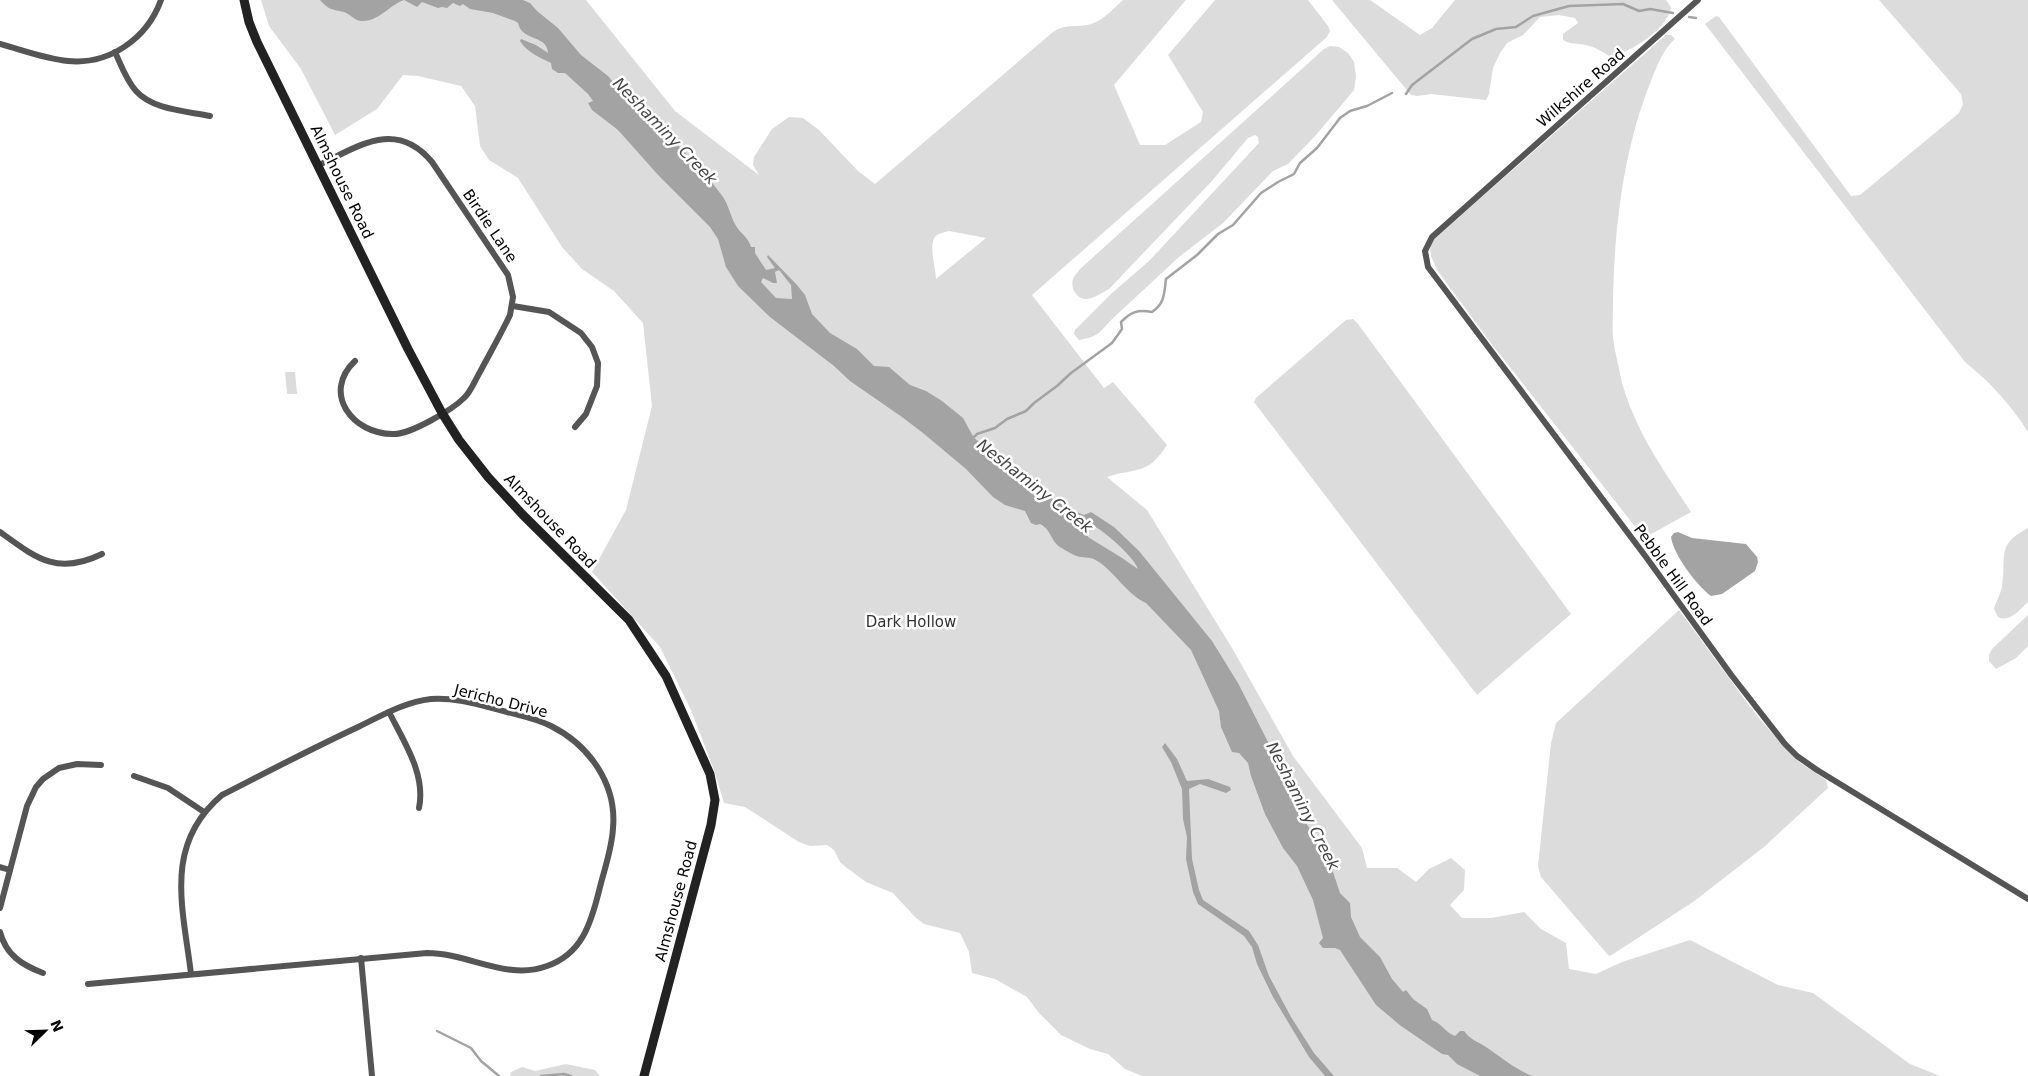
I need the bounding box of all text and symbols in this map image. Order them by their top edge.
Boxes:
street label: Wilkshire Road [1533,45,1629,131]
water label: Neshaminy Creek [609,73,721,189]
street label: Almshouse Road [307,122,377,242]
street label: Birdie Lane [459,186,521,266]
water label: Neshaminy Creek [973,435,1097,538]
street label: Almshouse Road [500,470,600,572]
street label: Pebble Hill Road [1630,521,1716,629]
park label: Dark Hollow [866,613,956,631]
street label: Jericho Drive [451,680,550,721]
water label: Neshaminy Creek [1262,739,1344,874]
street label: Almshouse Road [651,839,701,963]
north arrow [20,1006,70,1056]
text: N [47,1017,67,1034]

